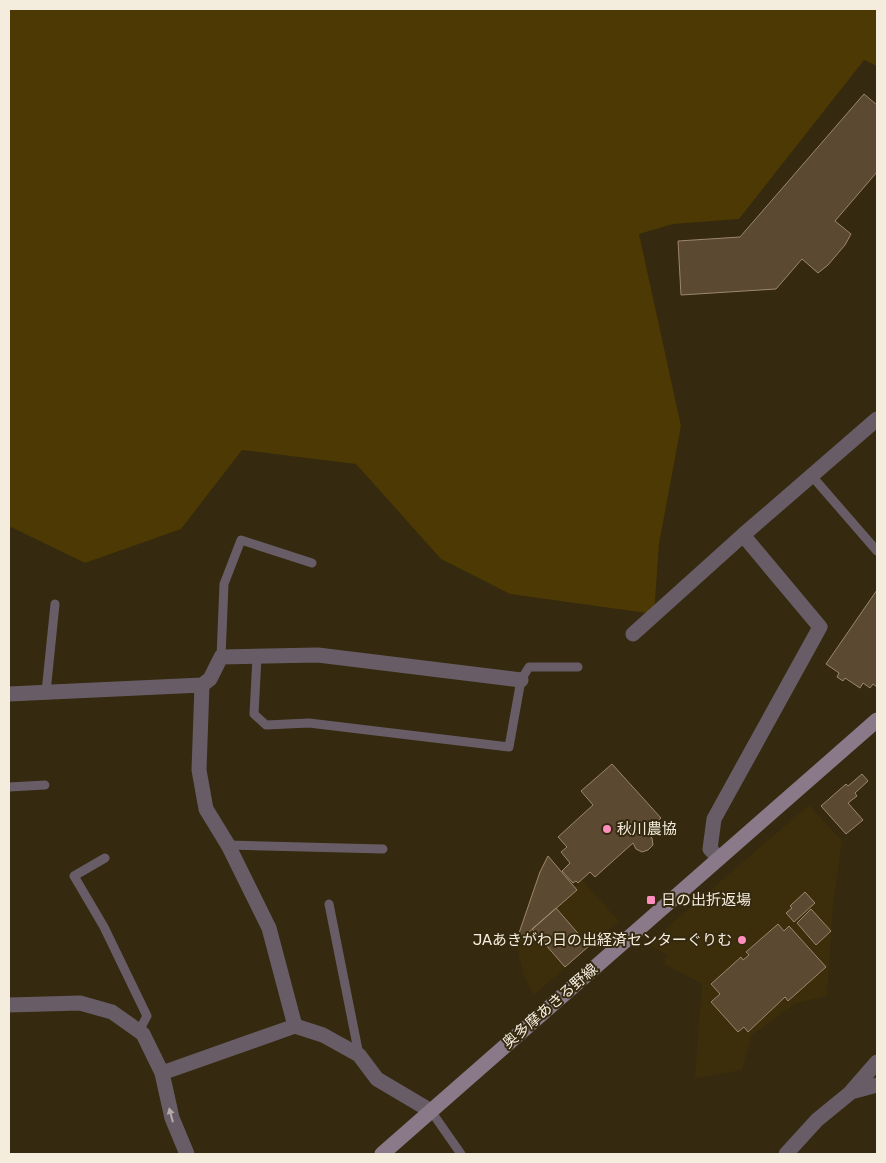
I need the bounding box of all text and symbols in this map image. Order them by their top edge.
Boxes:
place label: 秋川農協 [617,820,677,838]
marker: 秋川農協 [601,823,613,835]
place label: 日の出折返場 [661,891,751,909]
marker: 日の出折返場 [645,894,657,906]
place label: JAあきがわ日の出経済センターぐりむ [473,931,732,949]
marker: JAあきがわ日の出経済センターぐりむ [736,934,748,946]
street label: 奥多摩あきる野線 [499,960,601,1052]
one-way arrow [167,1107,175,1122]

